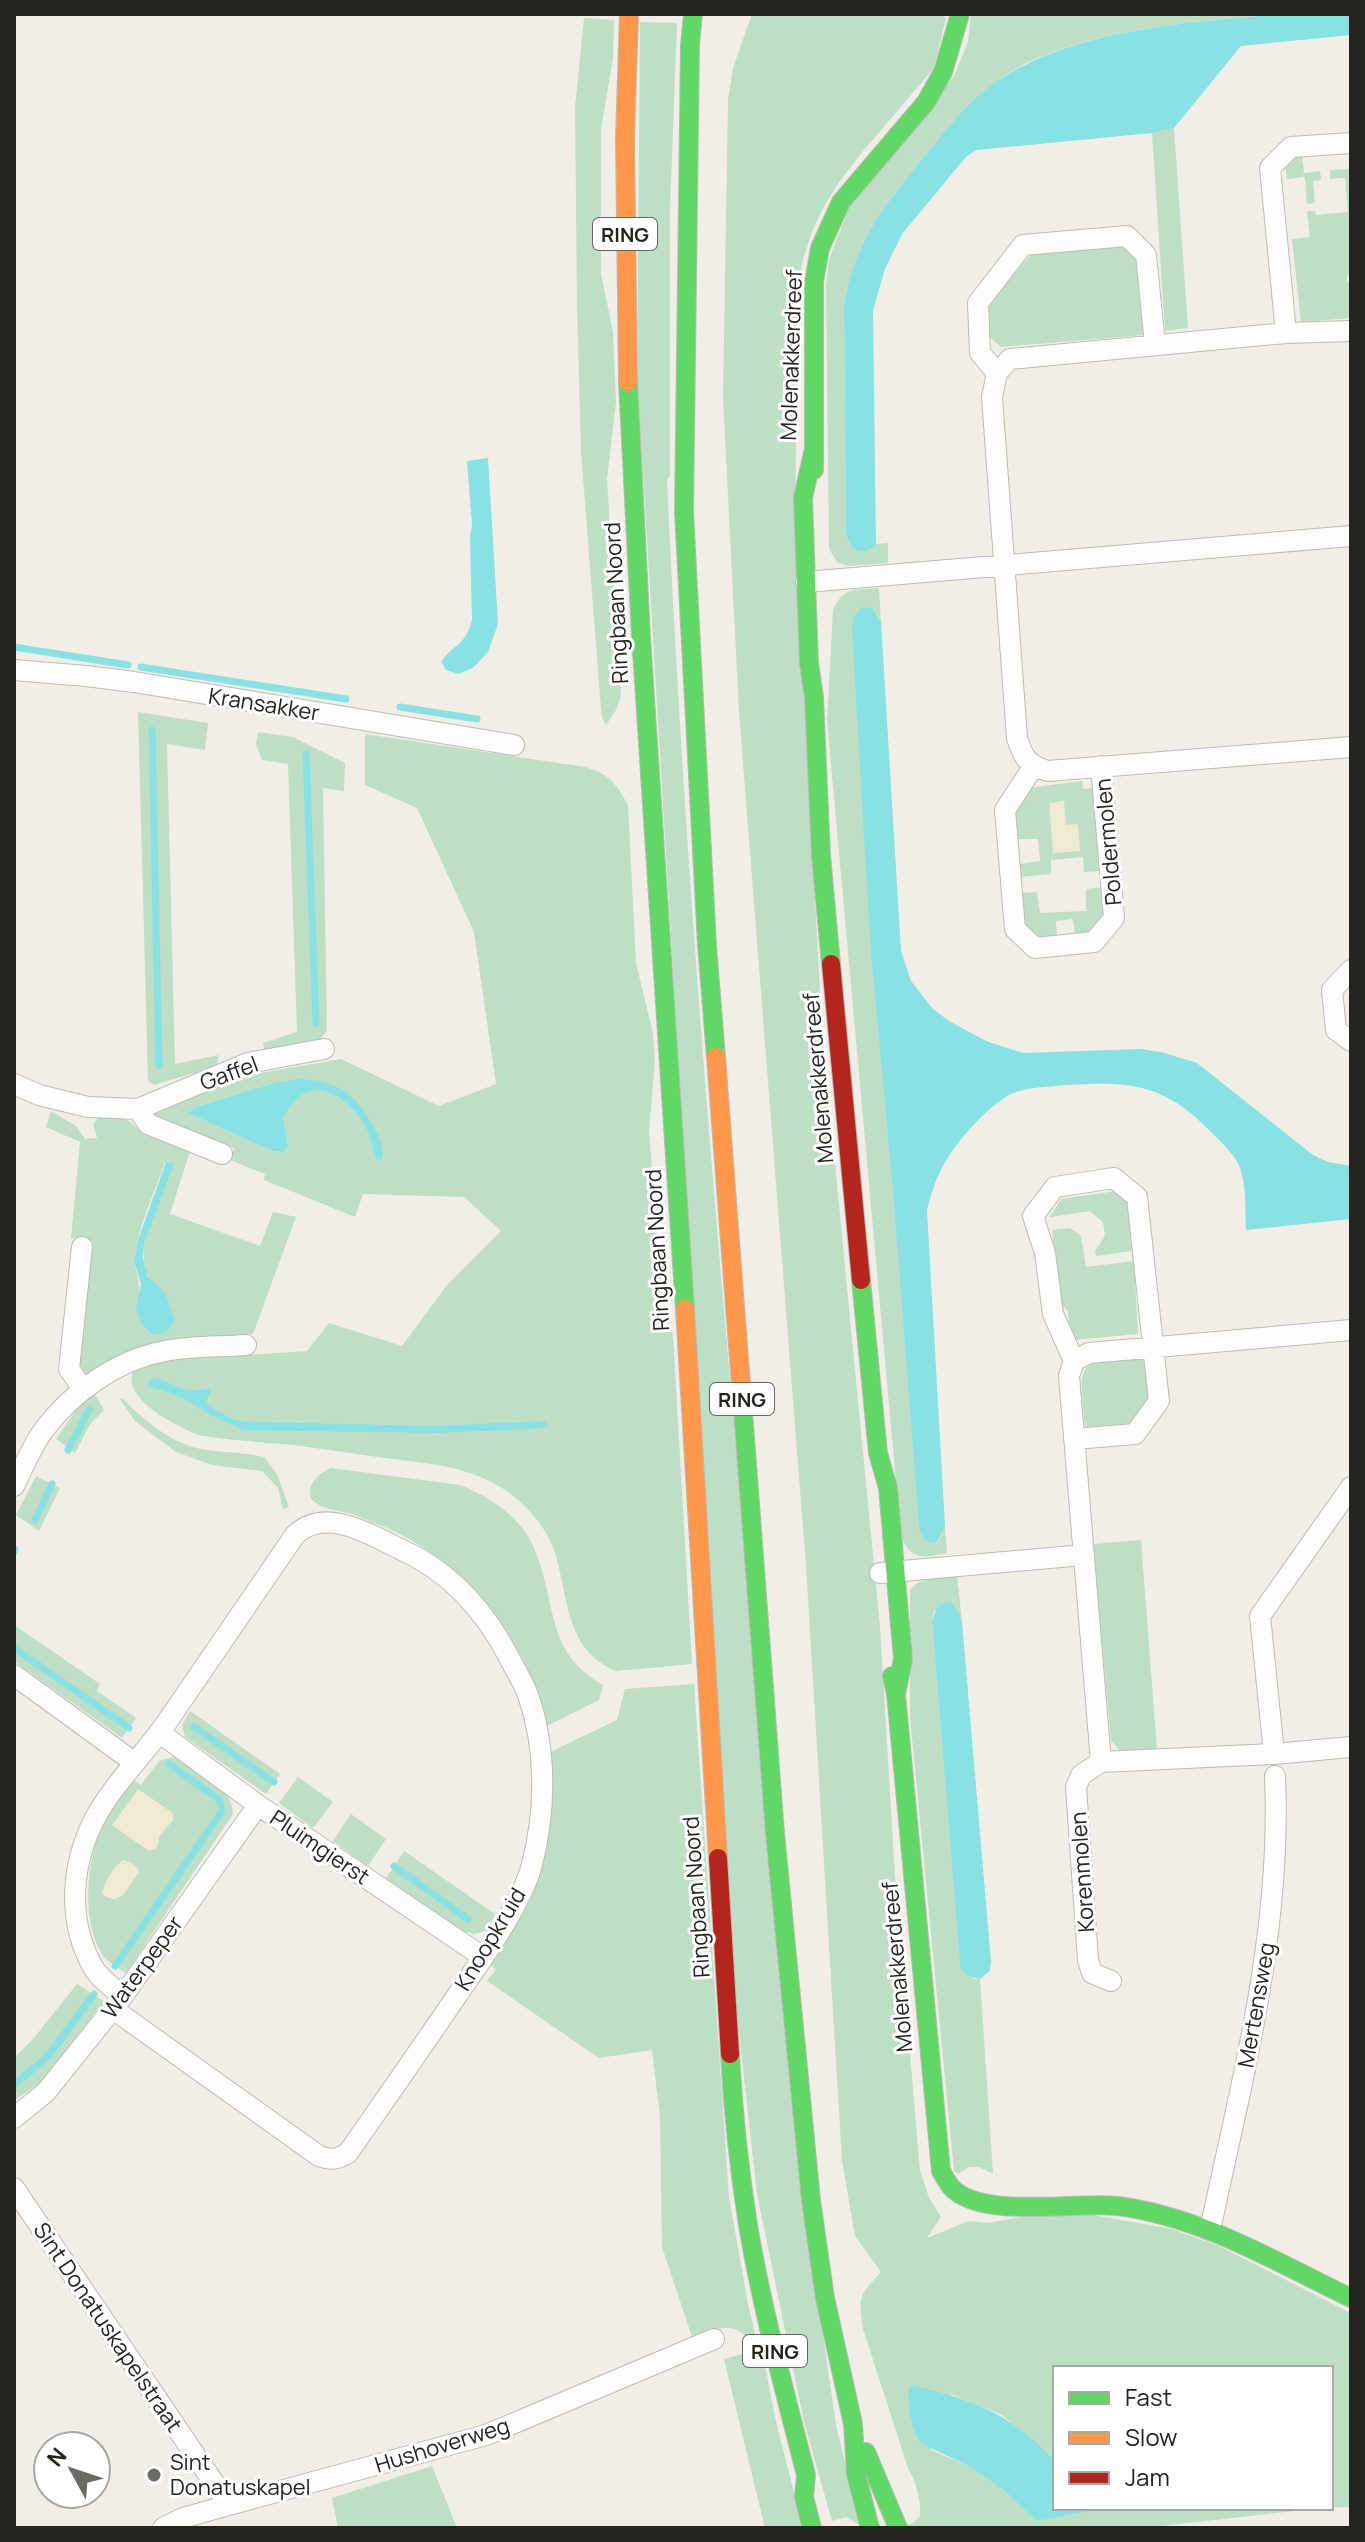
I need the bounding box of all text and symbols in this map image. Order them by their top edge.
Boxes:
road number: RING [593,218,657,250]
street label: Molenakkerdreef [773,269,809,441]
street label: Ringbaan Noord [597,521,635,685]
street label: Kransakker [206,680,322,728]
street label: Poldermolen [1087,777,1129,907]
street label: Molenakkerdreef [796,991,840,1164]
street label: Gaffel [196,1049,262,1097]
street label: Ringbaan Noord [638,1168,676,1332]
road number: RING [710,1383,774,1415]
street label: Pluimgierst [264,1803,376,1891]
street label: Korenmolen [1063,1811,1101,1933]
street label: Ringbaan Noord [675,1815,717,1979]
street label: Molenakkerdreef [875,1880,919,2053]
street label: Knoopkruid [447,1882,533,1996]
street label: Waterpeper [94,1909,190,2024]
street label: Mertensweg [1230,1940,1282,2070]
street label: Sint Donatuskapelstraat [27,2216,190,2438]
road number: RING [743,2335,807,2367]
legend [1053,2366,1333,2510]
text: Fast [1125,2380,1172,2413]
street label: Hushoverweg [371,2410,513,2480]
text: Slow [1125,2420,1178,2453]
north arrow [32,2430,112,2510]
text: N [40,2441,73,2473]
place label: Sint Donatuskapel [170,2447,311,2502]
text: Jam [1125,2460,1170,2493]
marker: Sint Donatuskapel [145,2466,163,2484]

